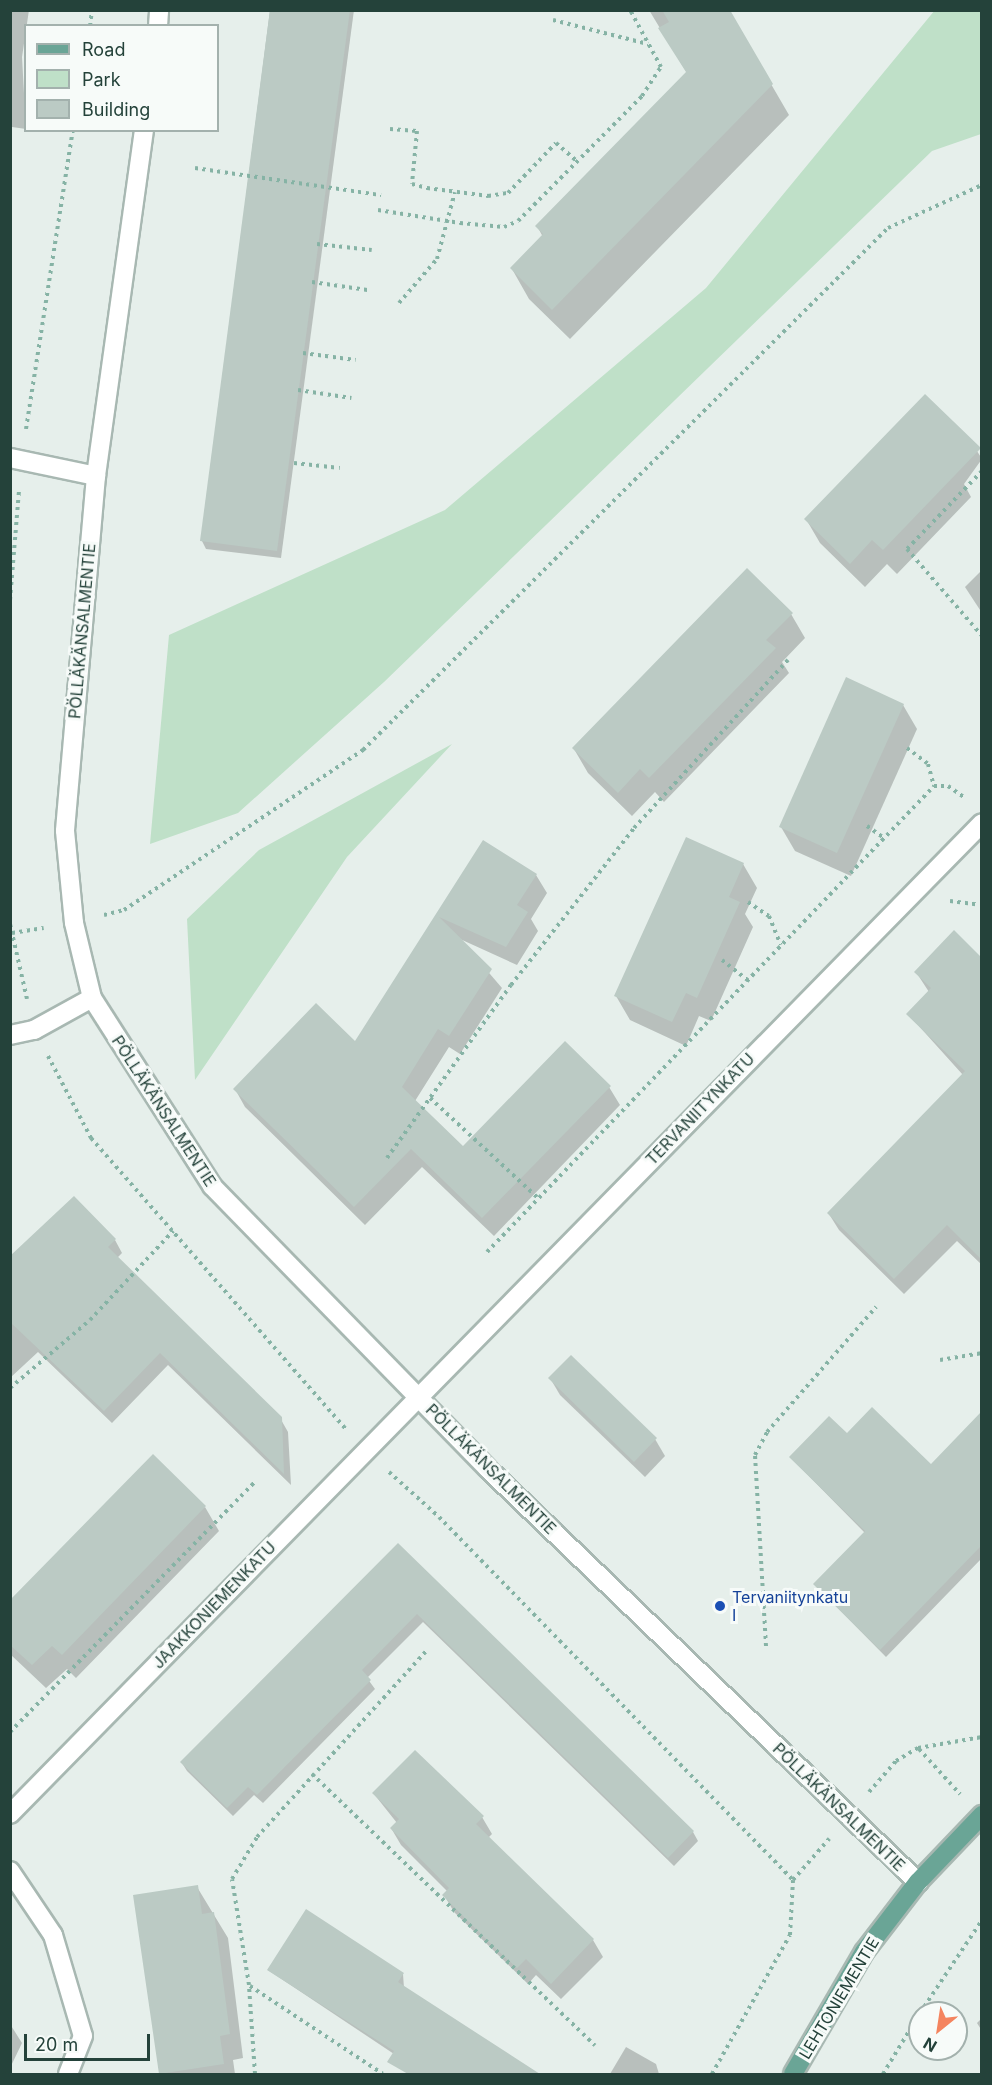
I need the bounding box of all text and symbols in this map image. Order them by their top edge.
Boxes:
legend [24,24,219,132]
text: Road [82,39,125,60]
text: Park [82,69,121,90]
text: Building [82,99,150,120]
street label: PÖLLÄKÄNSALMENTIE [65,542,99,720]
street label: PÖLLÄKÄNSALMENTIE [108,1032,220,1190]
street label: TERVANIITYNKATU [642,1049,758,1169]
street label: PÖLLÄKÄNSALMENTIE [422,1400,560,1538]
street label: JAAKKONIEMENKATU [148,1538,280,1672]
place label: Tervaniitynkatu I [732,1587,848,1625]
marker: Tervaniitynkatu I [713,1599,727,1613]
street label: PÖLLÄKÄNSALMENTIE [769,1739,909,1875]
street label: LEHTONIEMENTIE [795,1933,883,2063]
north arrow [908,2001,968,2061]
scale bar [27,2022,153,2060]
text: N [920,2033,940,2057]
text: 20 m [35,2034,78,2055]

